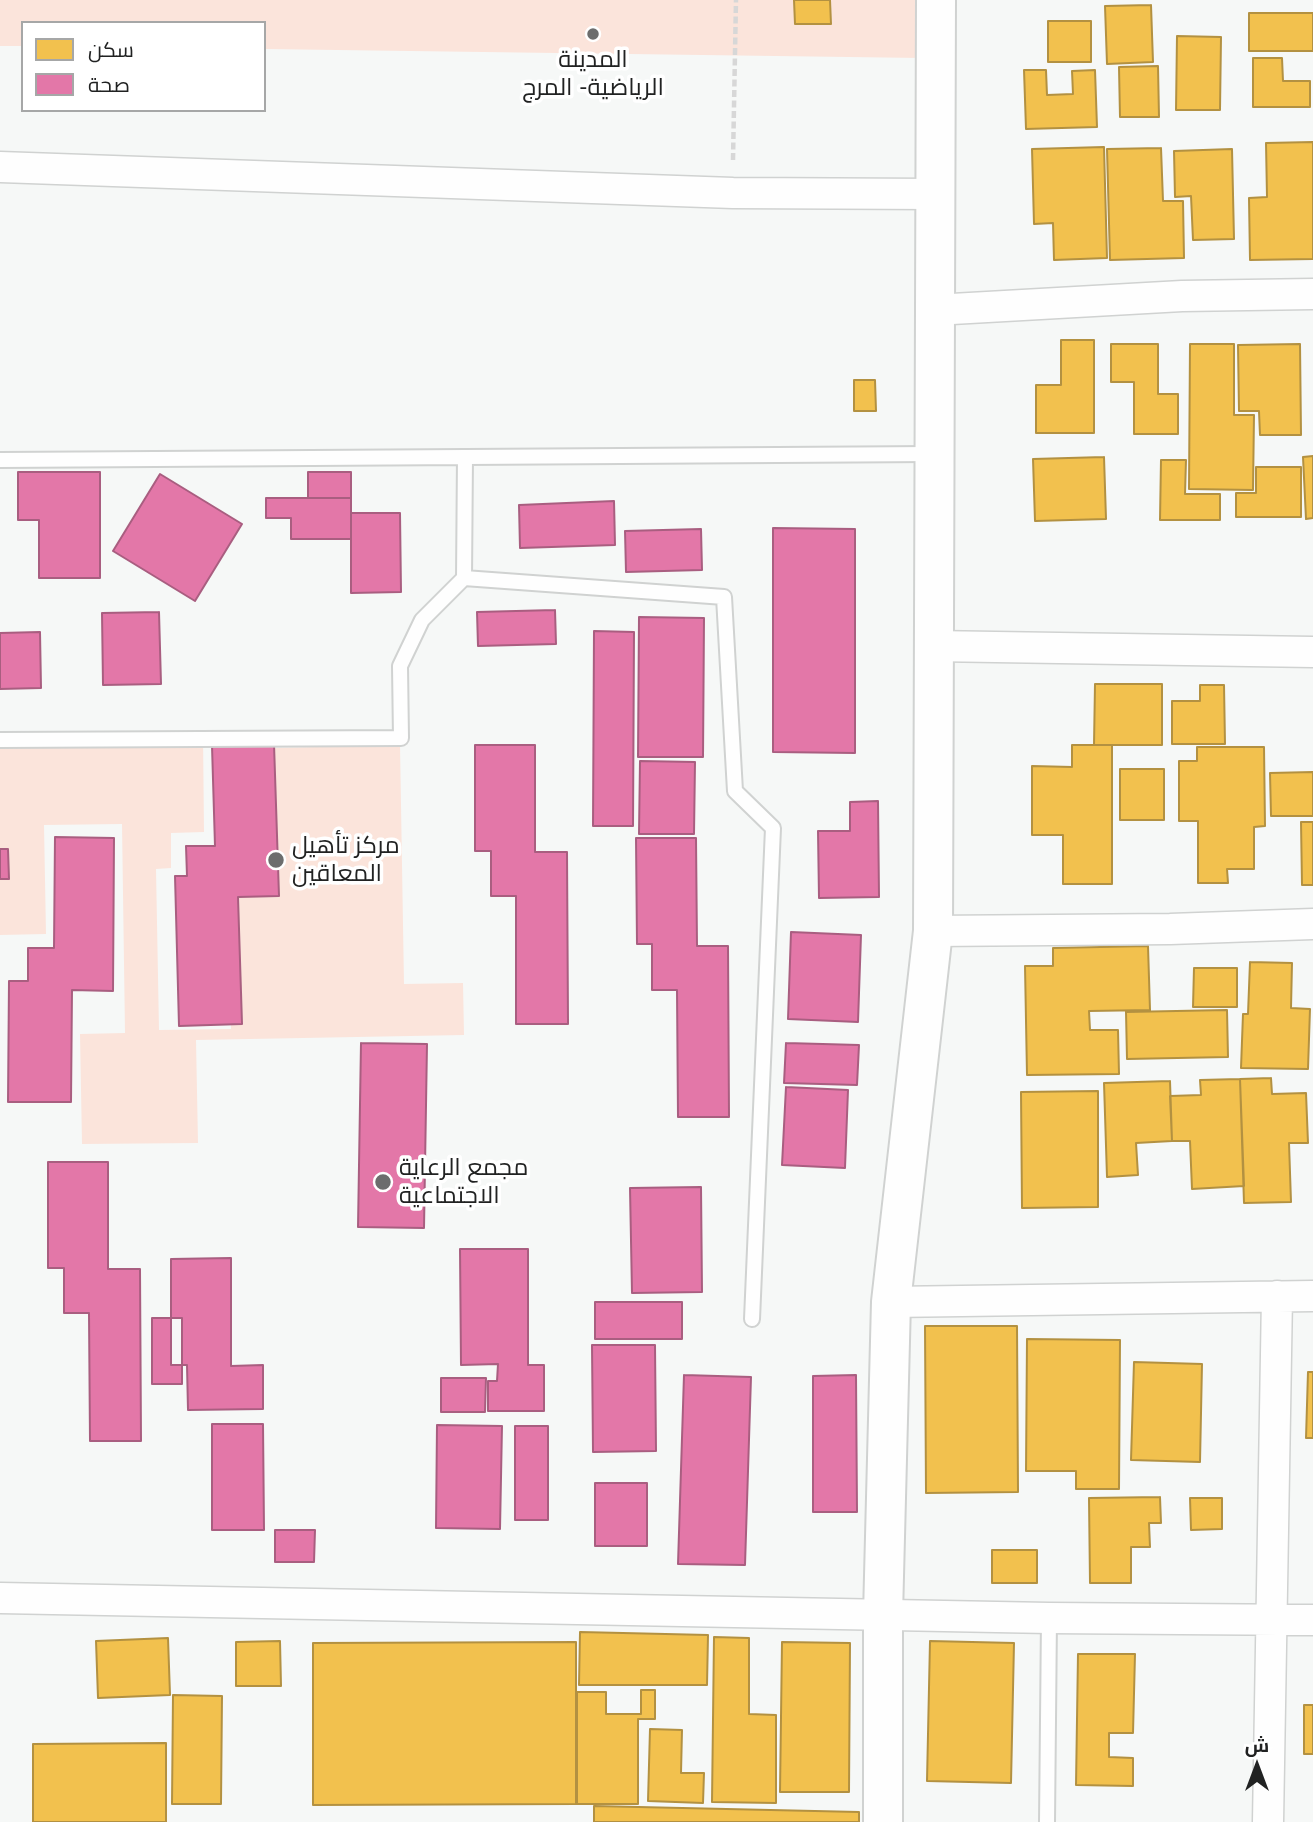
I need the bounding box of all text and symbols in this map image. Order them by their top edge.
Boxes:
legend [21,21,266,112]
marker: المدينة الرياضية- المرج [585,26,601,42]
text: سكن [88,36,134,63]
place label: المدينة الرياضية- المرج [522,46,664,102]
text: صحة [88,71,130,98]
place label: مركز تأهيل المعاقين [292,832,400,888]
marker: مركز تأهيل المعاقين [266,850,286,870]
place label: مجمع الرعاية الاجتماعية [399,1154,528,1210]
marker: مجمع الرعاية الاجتماعية [373,1172,393,1192]
north arrow [1222,1731,1292,1801]
text: ش [1245,1733,1269,1757]

